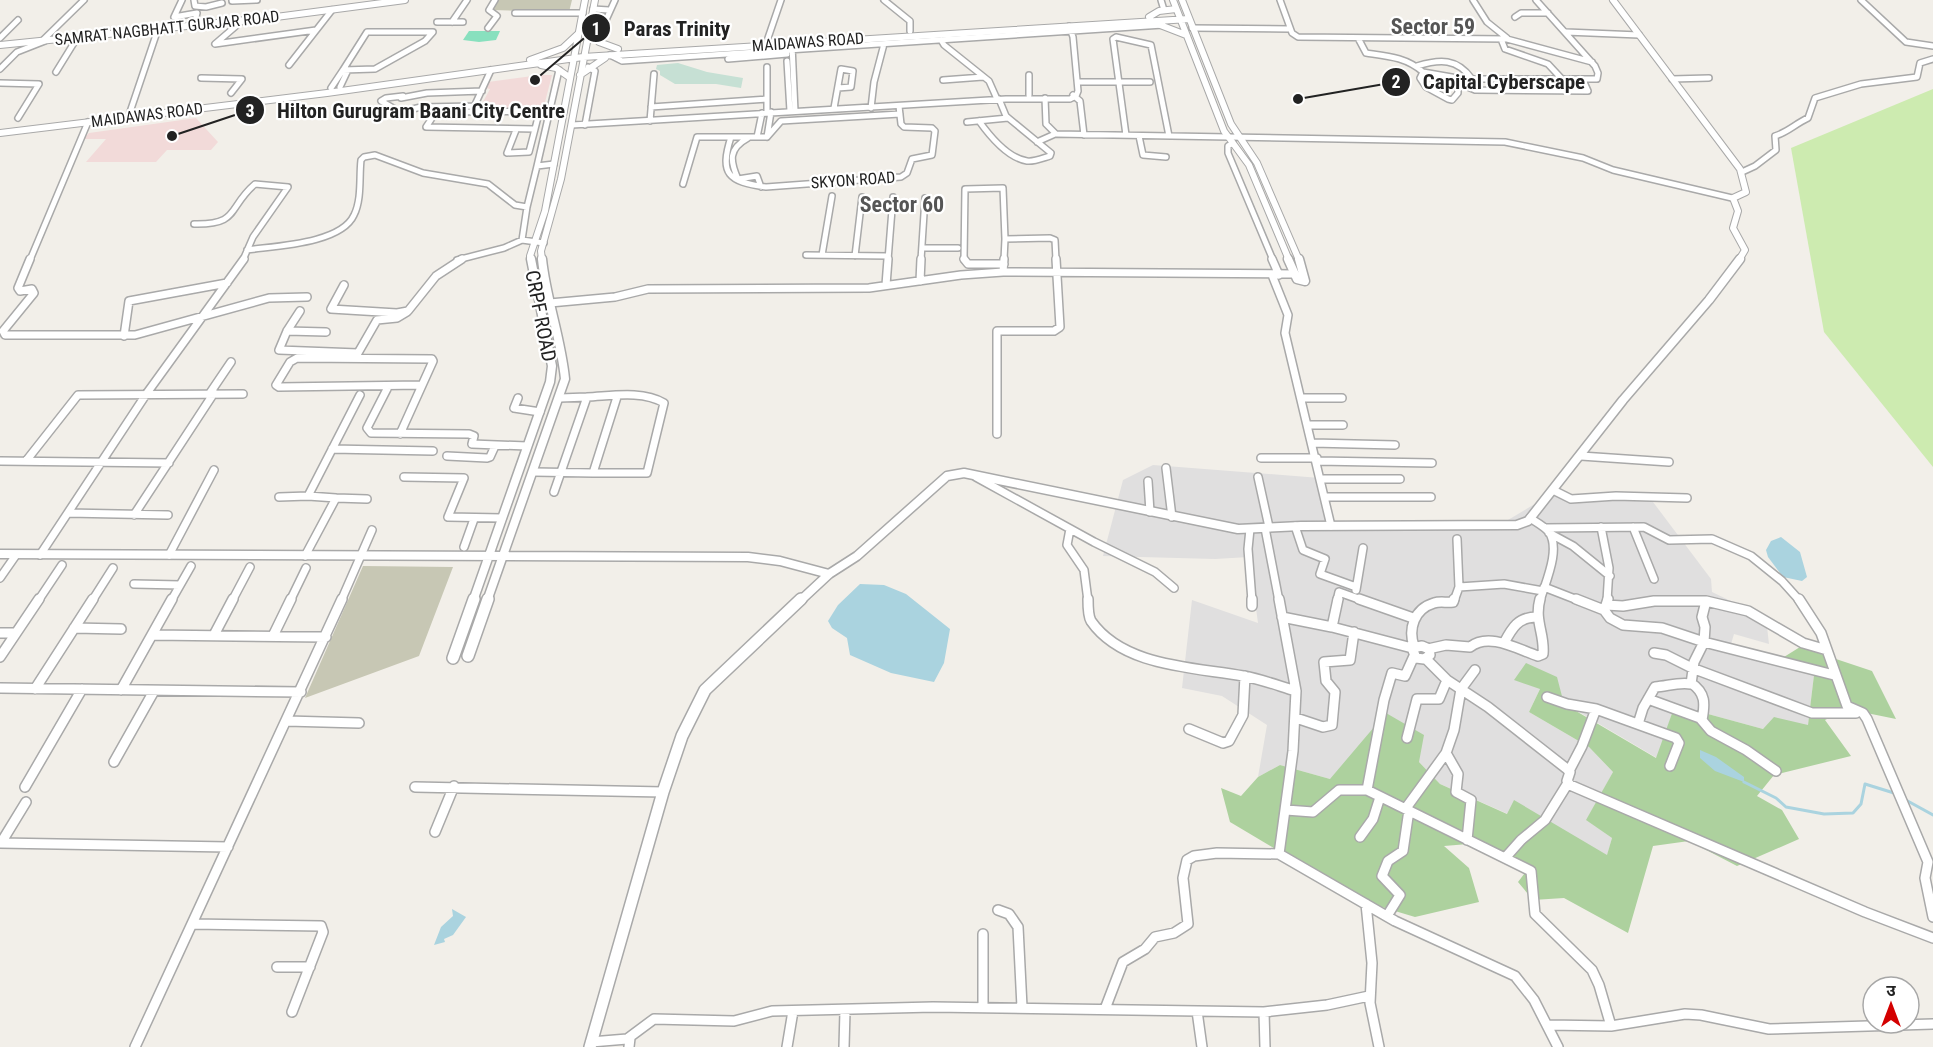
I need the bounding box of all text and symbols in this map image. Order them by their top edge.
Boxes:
street label: SAMRAT NAGBHATT GURJAR ROAD [54,7,280,49]
callout: Paras Trinity [581,9,742,48]
district label: Sector 59 [1391,14,1475,39]
text: Paras Trinity [624,17,731,41]
text: 1 [591,18,601,39]
street label: MAIDAWAS ROAD [751,29,865,55]
callout: Capital Cyberscape [1381,62,1597,101]
text: Capital Cyberscape [1423,70,1585,94]
text: 2 [1391,71,1401,92]
callout: Hilton Gurugram Baani City Centre [235,91,577,130]
street label: MAIDAWAS ROAD [90,99,204,131]
text: Hilton Gurugram Baani City Centre [277,99,565,123]
text: 3 [245,100,255,121]
street label: SKYON ROAD [810,168,896,192]
district label: Sector 60 [860,192,944,217]
street label: CRPF ROAD [520,268,562,364]
north arrow [1861,975,1921,1035]
text: उ [1886,981,1896,1000]

